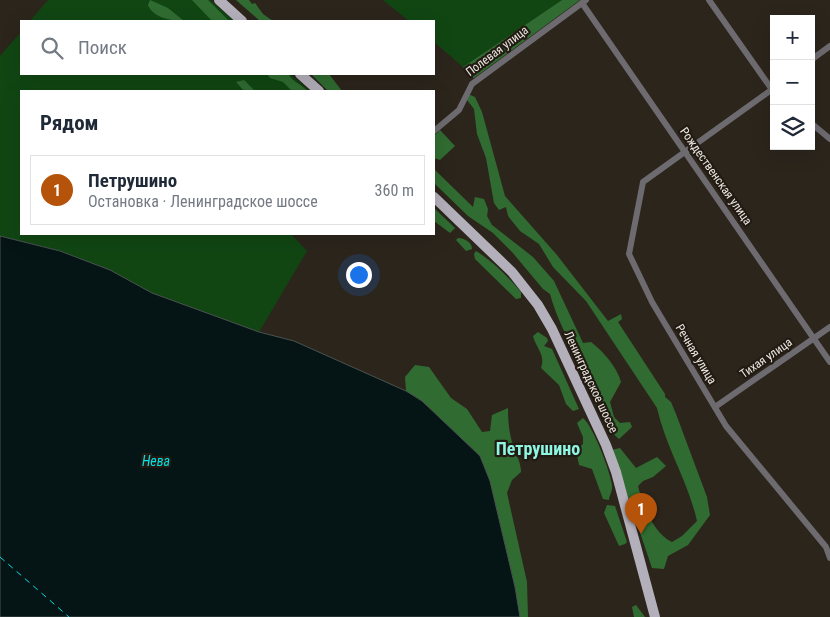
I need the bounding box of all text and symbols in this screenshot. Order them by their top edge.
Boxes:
map controls [770,15,815,150]
button: + [770,15,815,60]
search box [20,20,435,75]
street label: Полевая улица [463,23,531,79]
icon: search [38,34,66,62]
text: Поиск [78,36,127,59]
button: − [770,60,815,105]
button: layers [770,105,815,150]
text: Рядом [40,111,99,135]
street label: Рождественская улица [677,125,755,228]
text: Петрушино [88,169,177,192]
text: 1 [53,181,61,200]
text: 360 m [375,181,414,200]
text: Остановка · Ленинградское шоссе [88,192,318,211]
your location [346,262,372,288]
street label: Речная улица [673,322,719,387]
street label: Ленинградское шоссе [561,329,621,435]
street label: Тихая улица [737,335,795,381]
district label: Петрушино [496,438,580,459]
water label: Нева [142,453,170,469]
pin: 1 [625,493,657,534]

